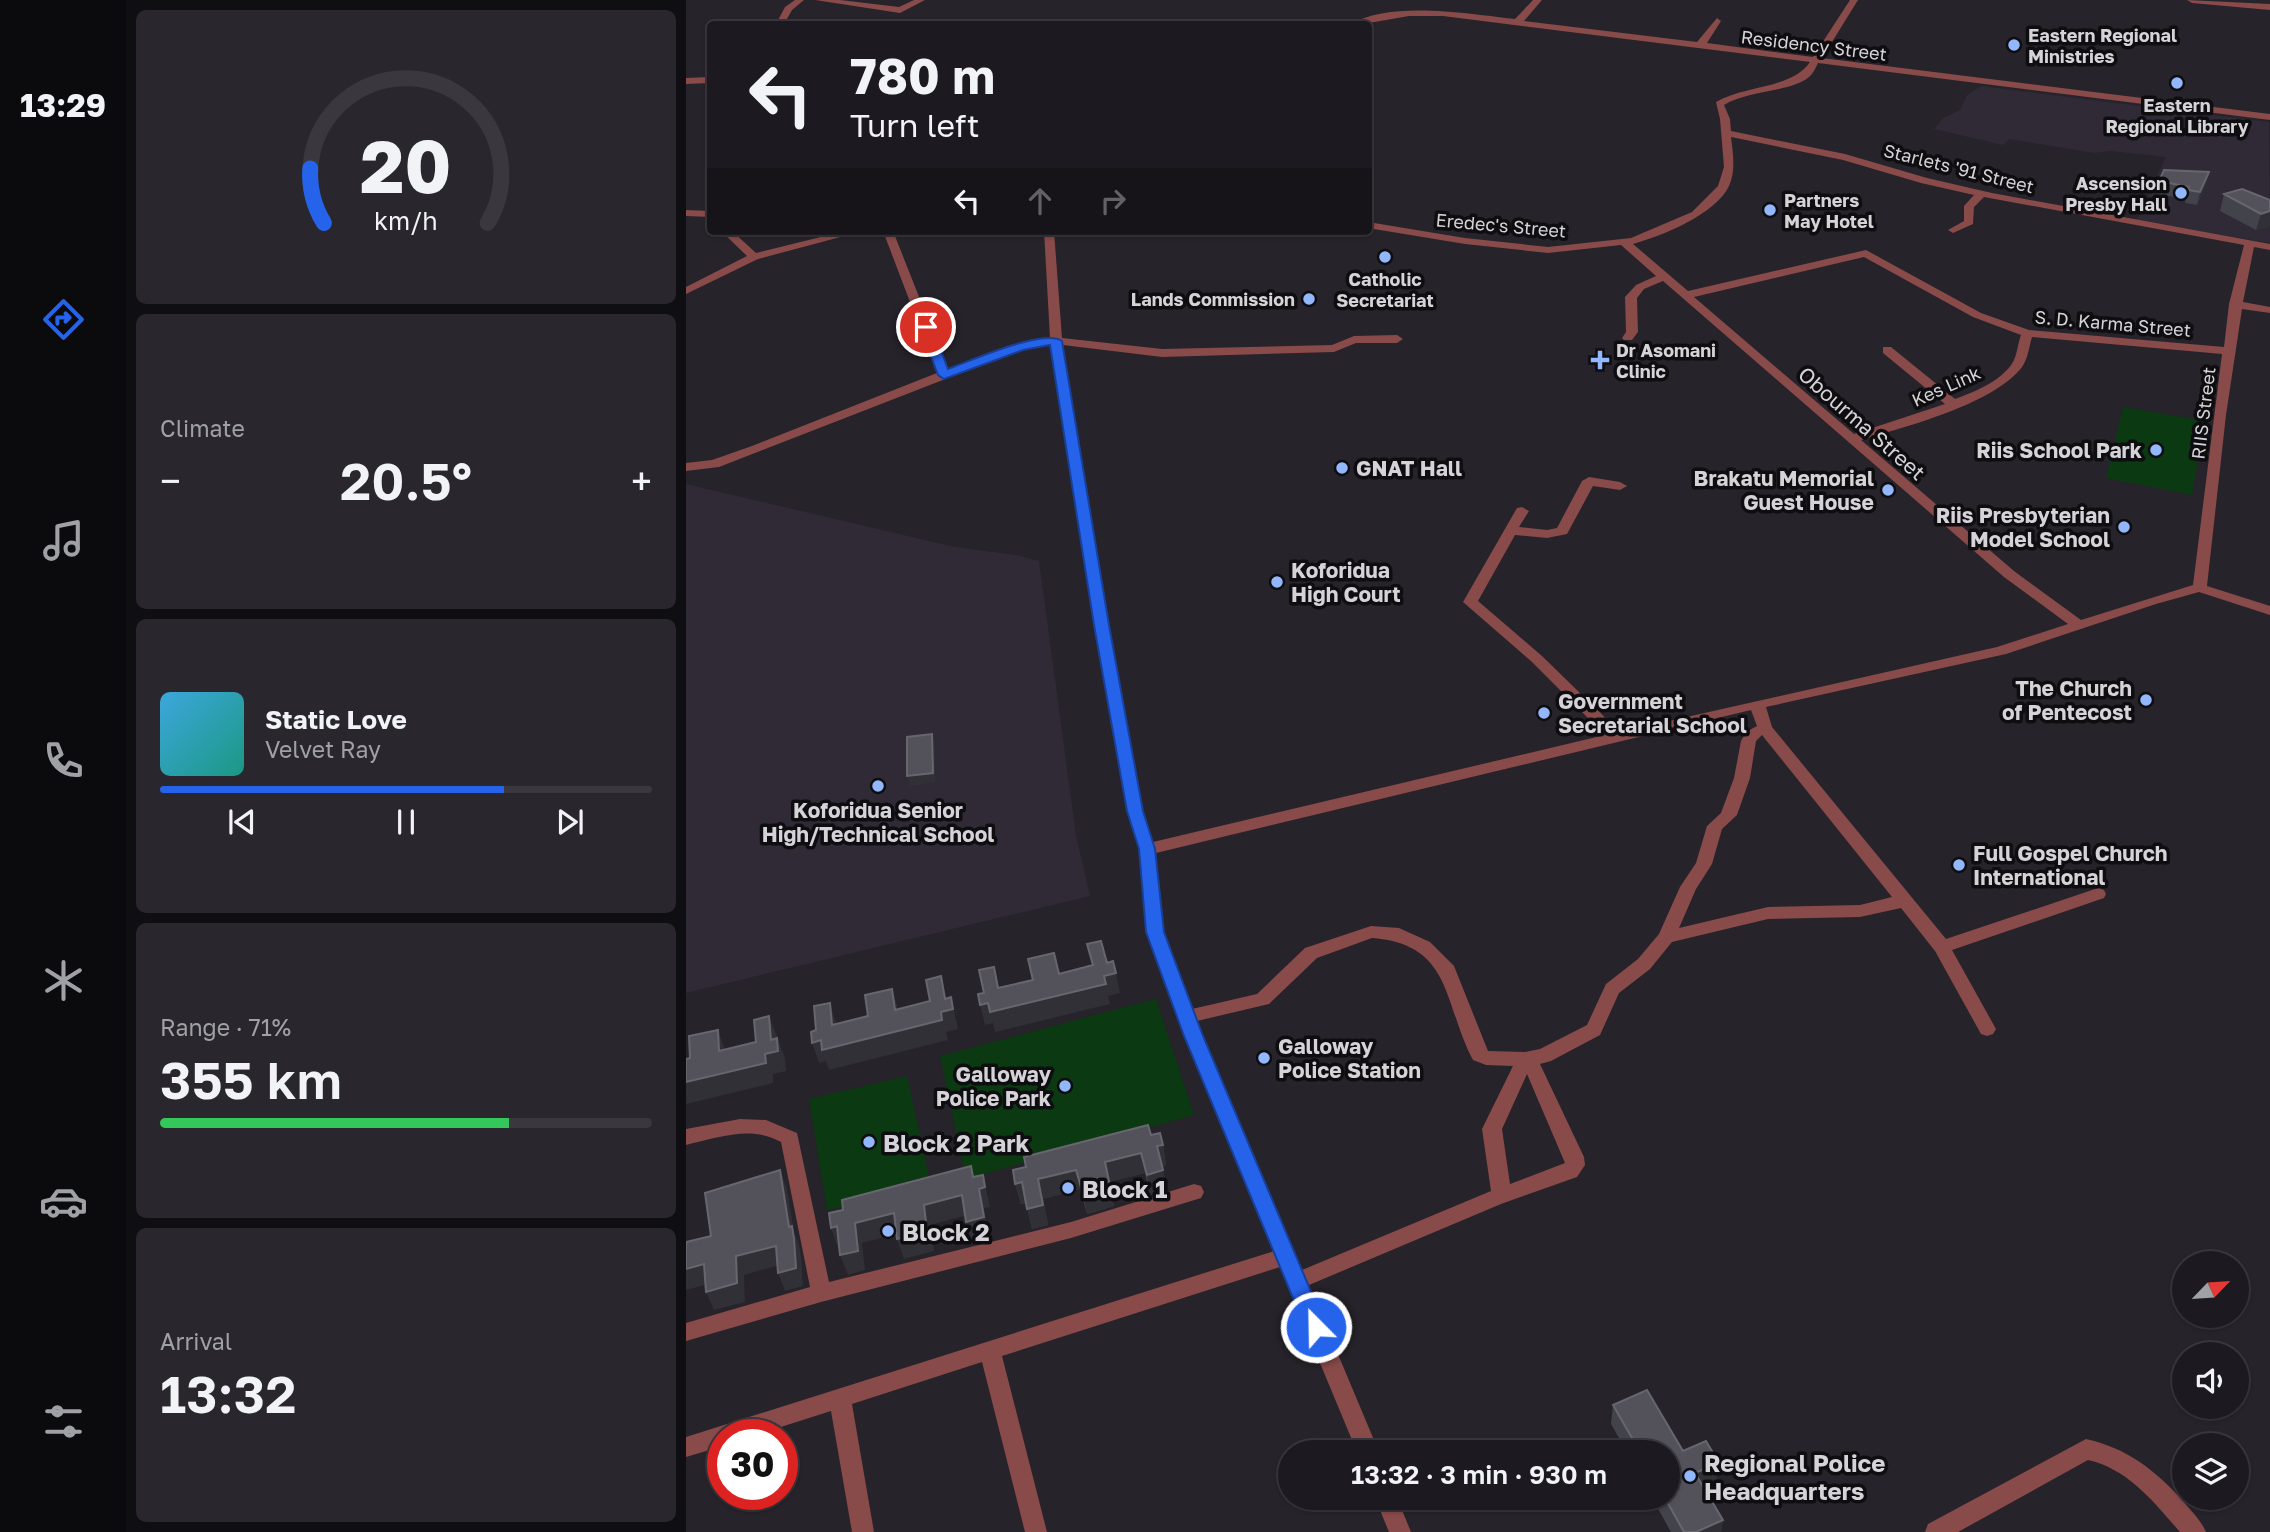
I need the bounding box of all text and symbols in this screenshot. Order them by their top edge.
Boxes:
place label: Eastern Regional Ministries [2028,24,2177,67]
street label: Residency Street [1740,25,1888,65]
marker: Eastern Regional Ministries [2006,37,2022,53]
text: 780 m [850,46,995,105]
icon: left [735,49,826,140]
marker: Eastern Regional Library [2169,75,2185,91]
text: 13:29 [20,86,106,124]
place label: Eastern Regional Library [2105,94,2249,137]
text: Turn left [850,106,979,144]
text: 20 [360,123,452,210]
street label: Starlets '91 Street [1882,139,2036,197]
place label: Ascension Presby Hall [2065,172,2167,215]
icon: left [948,182,986,220]
icon: ahead [1021,182,1059,220]
icon: right [1094,182,1132,220]
marker: Ascension Presby Hall [2173,185,2189,201]
place label: Partners May Hotel [1784,189,1874,232]
marker: Partners May Hotel [1762,202,1778,218]
text: km/h [374,205,438,236]
street label: Eredec's Street [1435,208,1567,242]
marker: Catholic Secretariat [1377,249,1393,265]
place label: Catholic Secretariat [1336,268,1434,311]
place label: Lands Commission [1131,288,1295,310]
marker: Lands Commission [1301,291,1317,307]
icon: directions [39,295,88,344]
pin [896,297,956,357]
street label: S. D. Karma Street [2034,305,2192,341]
icon: arrive [907,308,945,346]
place label: Dr Asomani Clinic [1616,339,1716,382]
marker: Dr Asomani Clinic [1590,350,1610,370]
street label: Obourma Street [1793,361,1931,485]
street label: Kes Link [1908,361,1984,411]
street label: RIIS Street [2186,366,2220,460]
text: Climate [160,414,245,442]
place label: Riis School Park [1976,437,2142,463]
marker: Riis School Park [2148,442,2164,458]
text: 20.5° [340,449,472,511]
place label: GNAT Hall [1356,455,1462,481]
text: − [160,458,181,503]
text: + [631,458,652,503]
marker: GNAT Hall [1334,460,1350,476]
place label: Brakatu Memorial Guest House [1694,465,1874,515]
marker: Brakatu Memorial Guest House [1880,482,1896,498]
place label: Riis Presbyterian Model School [1936,502,2110,552]
icon: music [39,516,88,565]
marker: Riis Presbyterian Model School [2116,519,2132,535]
place label: Koforidua High Court [1291,557,1401,607]
marker: Koforidua High Court [1269,574,1285,590]
place label: The Church of Pentecost [2002,675,2132,725]
place label: Government Secretarial School [1558,688,1747,738]
marker: The Church of Pentecost [2138,692,2154,708]
text: Static Love [265,704,407,735]
marker: Government Secretarial School [1536,705,1552,721]
text: Velvet Ray [265,735,381,763]
icon: phone [39,736,88,785]
marker: Koforidua Senior High/Technical School [870,778,886,794]
place label: Koforidua Senior High/Technical School [762,797,994,847]
icon: previous [223,803,261,841]
icon: pause [387,803,425,841]
icon: next [551,803,589,841]
place label: Full Gospel Church International [1973,840,2167,890]
marker: Full Gospel Church International [1951,857,1967,873]
icon: climate [39,956,88,1005]
text: Range · 71% [160,1013,291,1041]
place label: Galloway Police Station [1278,1033,1421,1083]
text: 355 km [160,1048,342,1110]
marker: Galloway Police Station [1256,1050,1272,1066]
place label: Galloway Police Park [936,1061,1051,1111]
marker: Galloway Police Park [1057,1078,1073,1094]
place label: Block 2 Park [883,1128,1030,1157]
marker: Block 2 Park [861,1134,877,1150]
place label: Block 1 [1082,1174,1167,1203]
icon: car [39,1177,88,1226]
marker: Block 1 [1060,1180,1076,1196]
place label: Block 2 [902,1217,990,1246]
marker: Block 2 [880,1223,896,1239]
north arrow [2172,1251,2249,1328]
map controls [2172,1251,2249,1510]
position arrow [1279,1290,1353,1364]
text: Arrival [160,1327,232,1355]
button: sound [2172,1342,2249,1419]
text: 13:32 [160,1362,296,1424]
icon: filters [39,1397,88,1446]
speed limit sign: 30 [707,1419,798,1510]
button: layers [2172,1433,2249,1510]
place label: Regional Police Headquarters [1704,1448,1886,1505]
text: 13:32 · 3 min · 930 m [1351,1459,1607,1490]
marker: Regional Police Headquarters [1682,1468,1698,1484]

